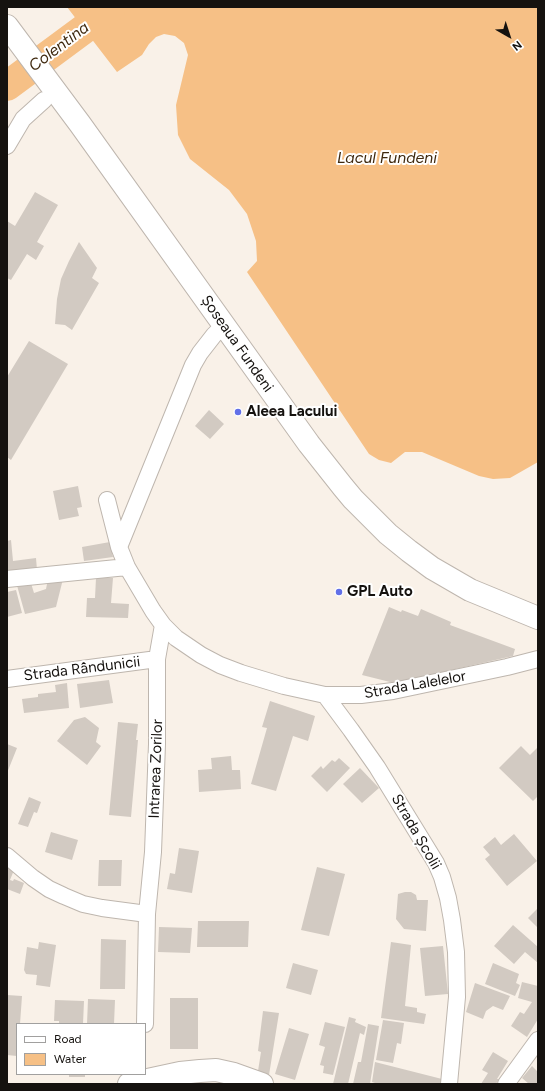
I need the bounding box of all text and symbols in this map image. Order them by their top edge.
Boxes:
north arrow [489,16,529,56]
water label: Colentina [25,18,93,76]
text: N [509,38,524,53]
water label: Lacul Fundeni [337,148,437,168]
street label: Șoseaua Fundeni [197,292,277,396]
place label: Aleea Lacului [246,403,337,421]
marker: Aleea Lacului [233,407,243,417]
place label: GPL Auto [347,583,413,601]
marker: GPL Auto [334,587,344,597]
street label: Strada Rândunicii [23,653,141,685]
street label: Strada Lalelelor [363,667,467,703]
street label: Intrarea Zorilor [145,719,167,819]
street label: Strada Școlii [387,791,445,873]
legend [16,1023,146,1075]
text: Road [54,1032,82,1046]
text: Water [54,1052,86,1066]

